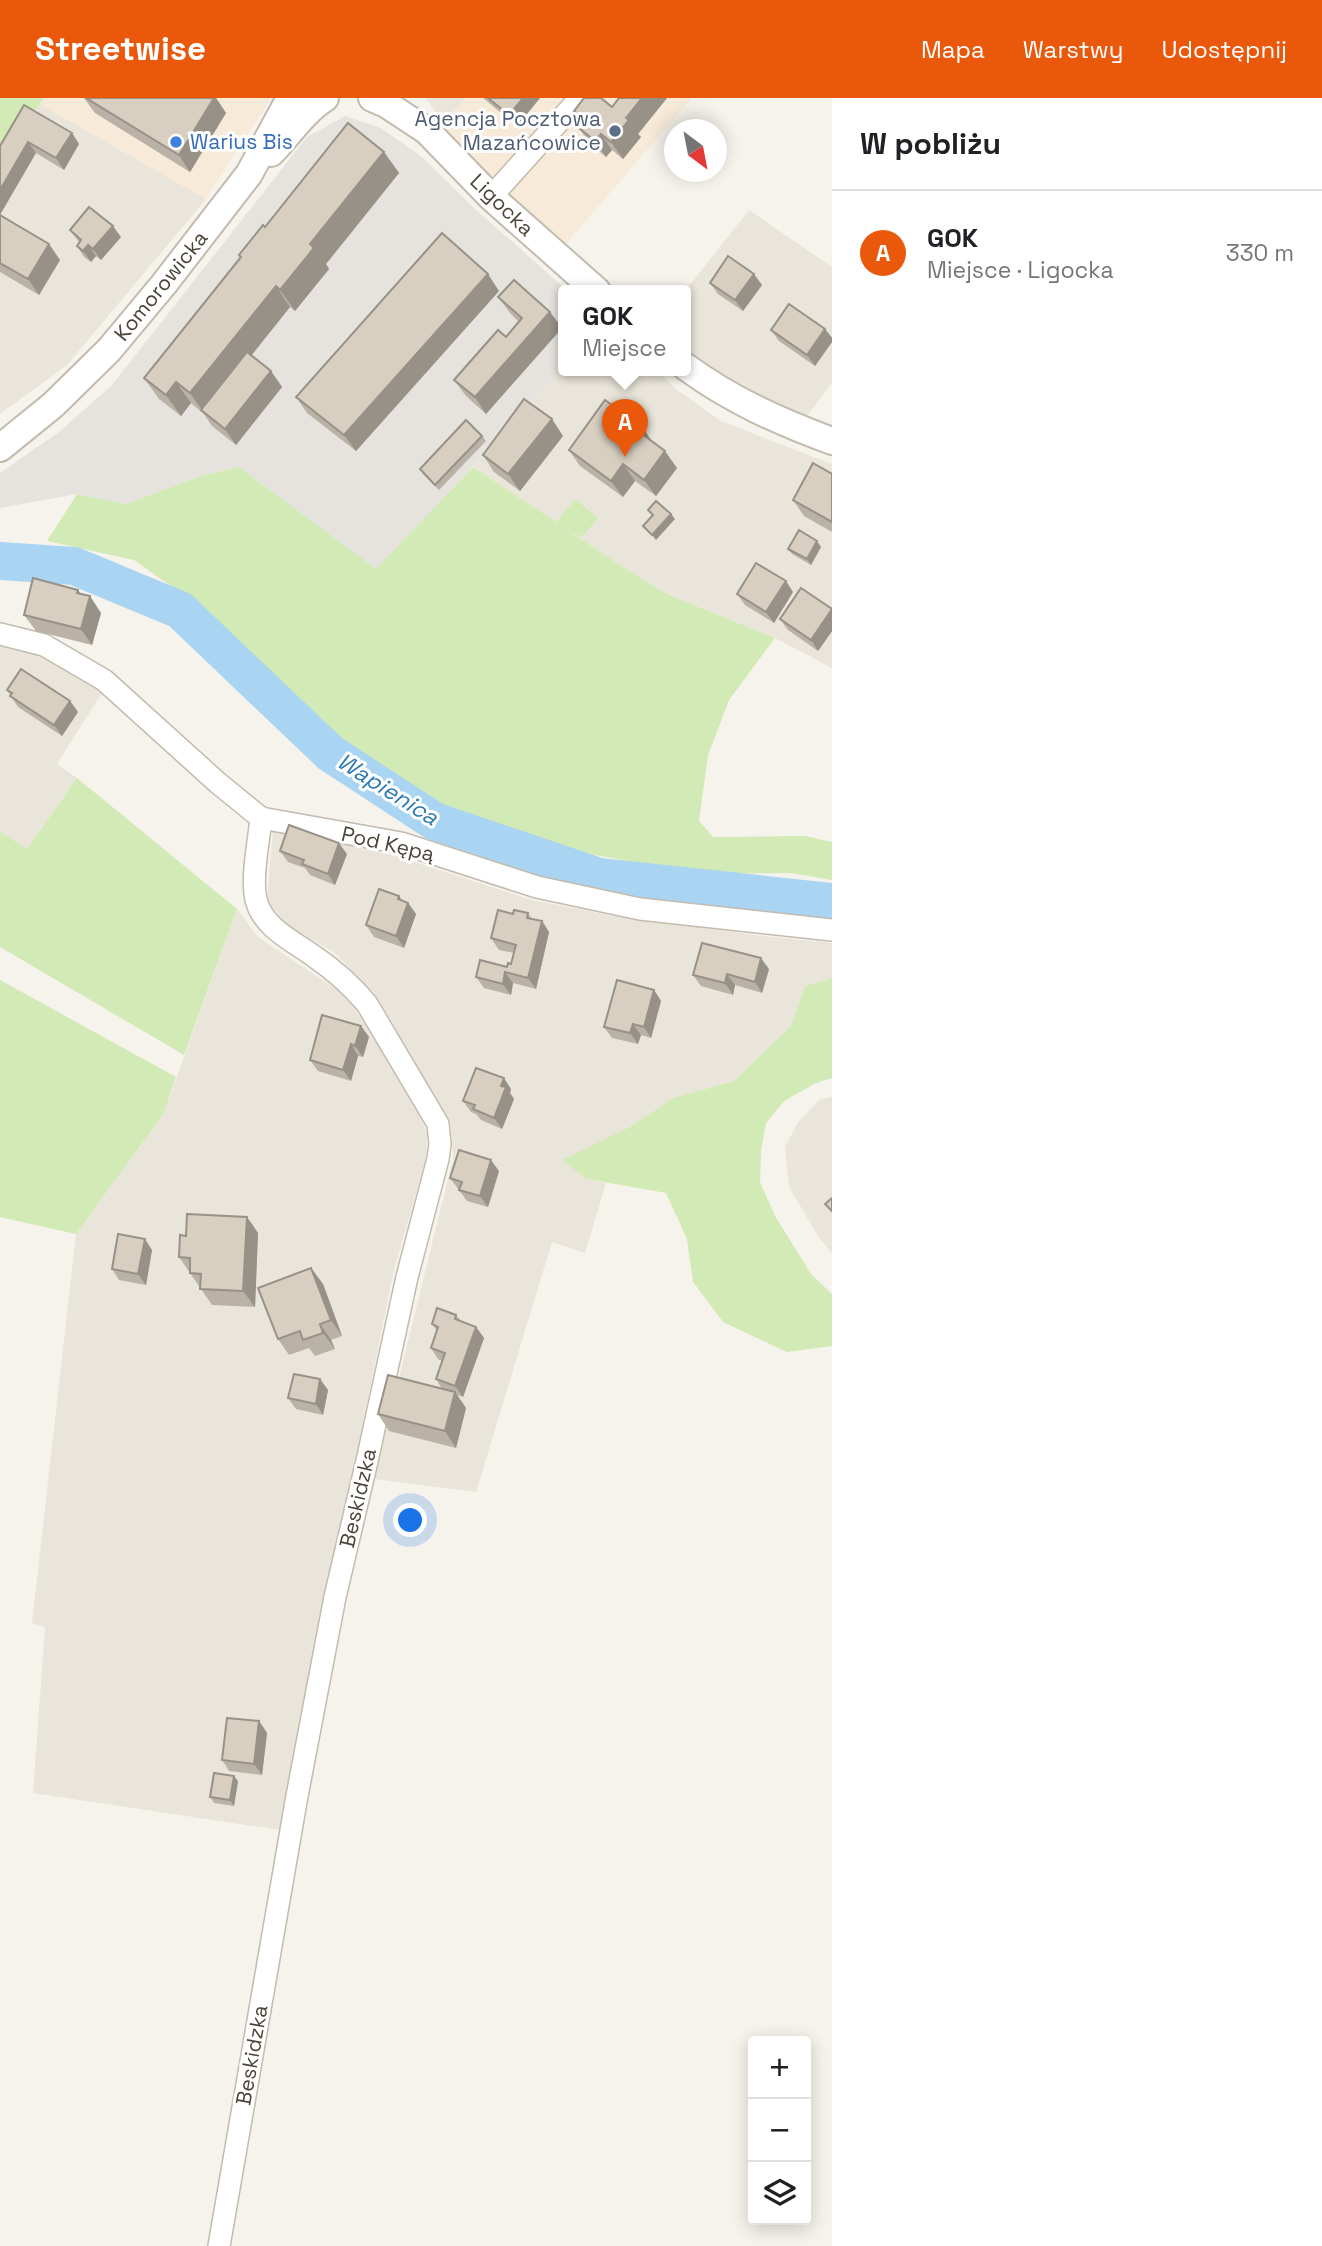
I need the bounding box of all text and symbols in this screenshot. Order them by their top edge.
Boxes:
text: Streetwise [35,28,206,70]
text: Mapa [921,34,985,65]
text: Warstwy [1023,34,1124,65]
text: Udostępnij [1162,34,1287,65]
place label: Agencja Pocztowa Mazańcowice [415,105,601,156]
north arrow [664,119,727,182]
marker: Agencja Pocztowa Mazańcowice [607,123,623,139]
text: W pobliżu [860,124,1001,163]
place label: Warius Bis [190,128,293,155]
marker: Warius Bis [168,134,184,150]
street label: Ligocka [465,168,540,242]
text: GOK [927,221,978,255]
street label: Komorowicka [108,225,213,346]
text: A [876,238,890,268]
text: 330 m [1226,238,1294,268]
text: Miejsce · Ligocka [927,255,1114,285]
popup [558,285,691,376]
text: GOK [582,299,633,333]
text: Miejsce [582,333,667,363]
pin: A [602,399,648,457]
water label: Wapienica [332,746,445,832]
street label: Pod Kępą [339,820,437,867]
street label: Beskidzka [333,1445,382,1550]
your location [393,1503,427,1537]
street label: Beskidzka [229,2003,274,2107]
map controls [748,2036,811,2225]
button: + [748,2036,811,2099]
button: − [748,2099,811,2162]
button: layers [748,2162,811,2225]

